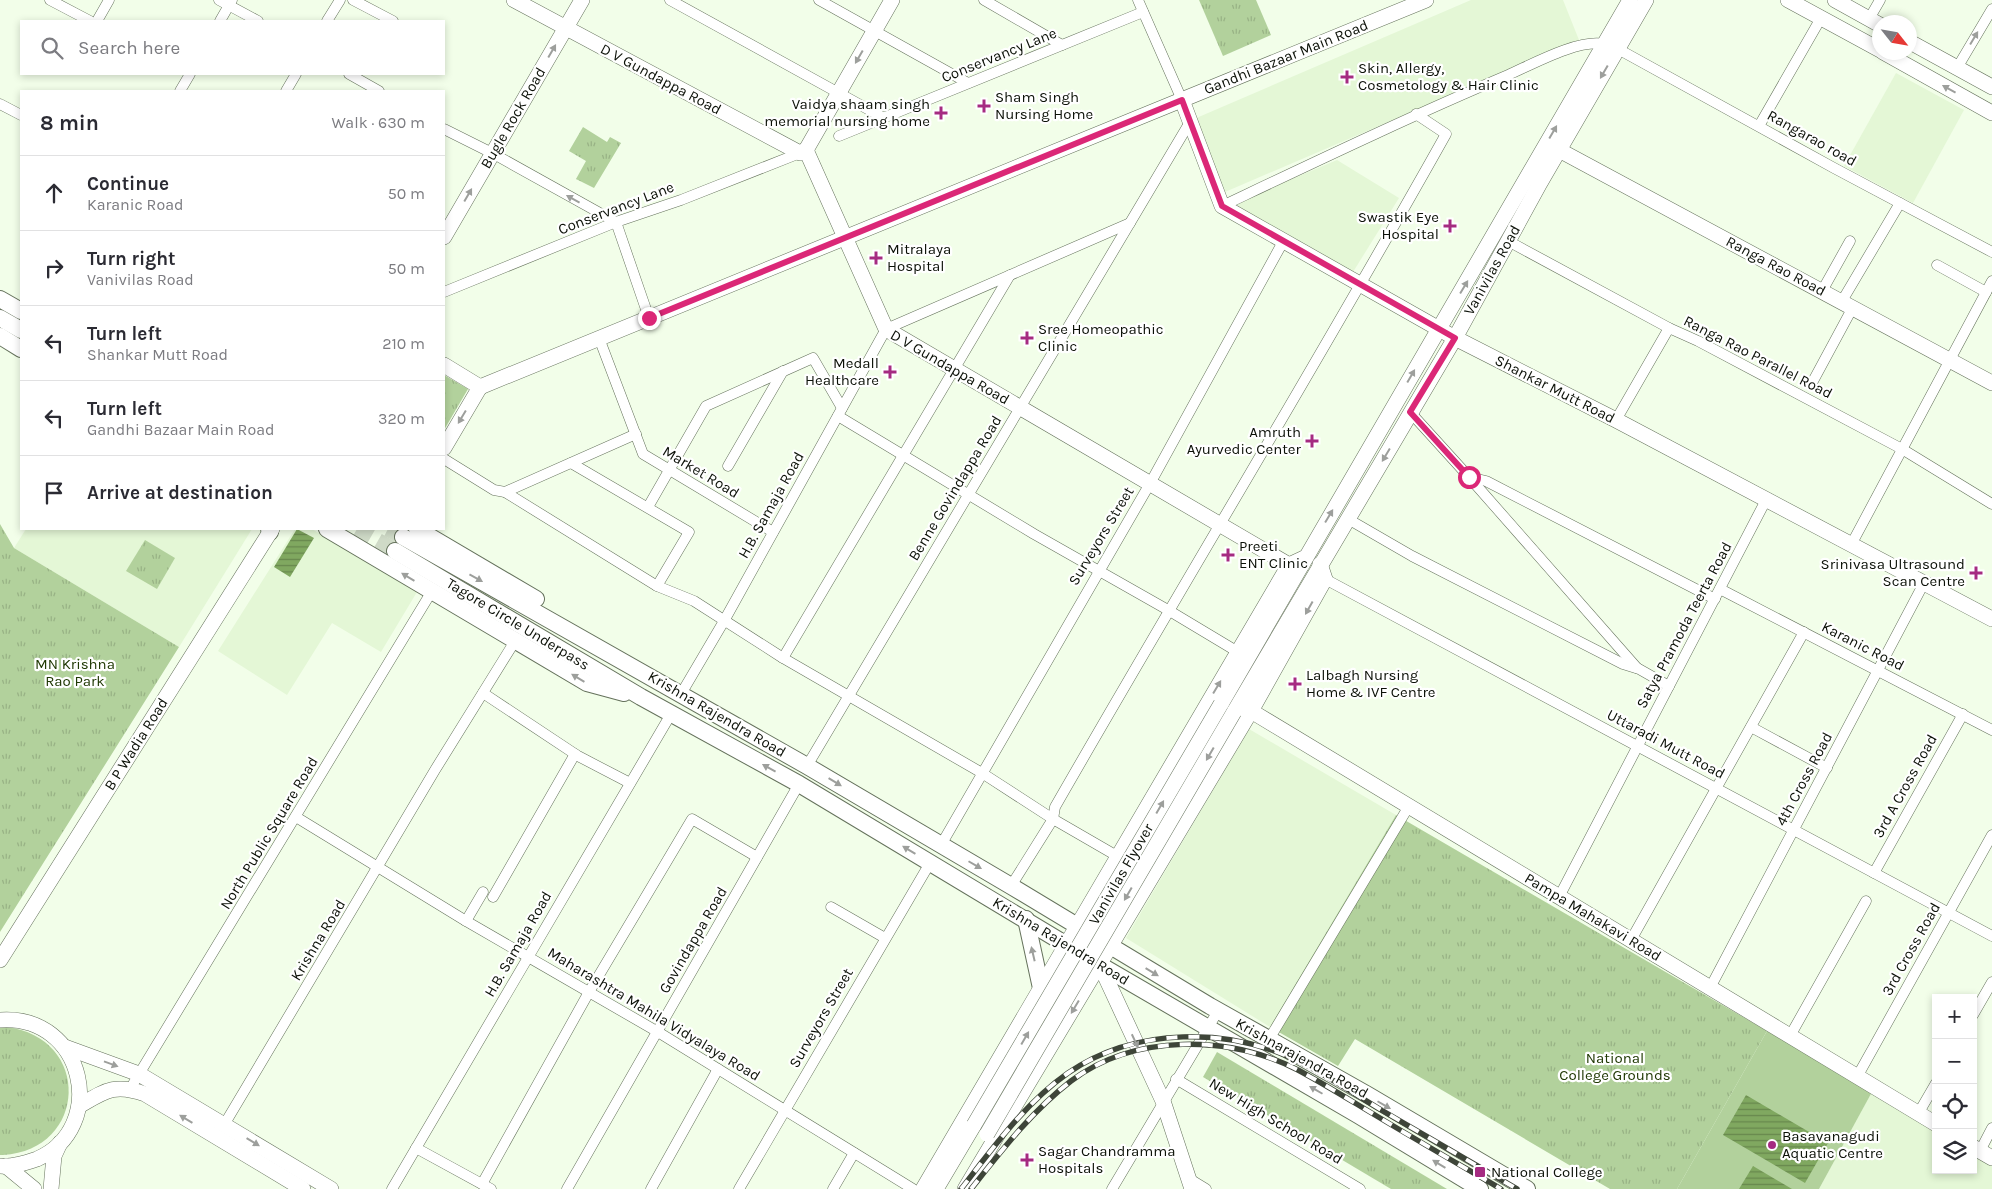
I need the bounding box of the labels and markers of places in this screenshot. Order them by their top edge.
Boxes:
place label: Skin, Allergy, Cosmetology & Hair Clinic [1358,59,1539,94]
marker: Skin, Allergy, Cosmetology & Hair Clinic [1340,70,1354,84]
place label: Sham Singh Nursing Home [995,88,1093,123]
place label: Vaidya shaam singh memorial nursing home [764,95,930,130]
marker: Sham Singh Nursing Home [977,99,991,113]
marker: Vaidya shaam singh memorial nursing home [934,106,948,120]
place label: Swastik Eye Hospital [1358,208,1439,243]
marker: Swastik Eye Hospital [1443,219,1457,233]
place label: Mitralaya Hospital [887,240,951,275]
marker: Mitralaya Hospital [869,251,883,265]
place label: Sree Homeopathic Clinic [1038,320,1164,355]
marker: Sree Homeopathic Clinic [1020,331,1034,345]
place label: Medall Healthcare [805,354,879,389]
marker: Medall Healthcare [883,365,897,379]
place label: Amruth Ayurvedic Center [1187,423,1302,458]
marker: Amruth Ayurvedic Center [1305,434,1319,448]
place label: Preeti ENT Clinic [1239,537,1308,572]
marker: Preeti ENT Clinic [1221,548,1235,562]
place label: Srinivasa Ultrasound Scan Centre [1821,555,1965,590]
marker: Srinivasa Ultrasound Scan Centre [1969,566,1983,580]
place label: Lalbagh Nursing Home & IVF Centre [1306,666,1436,701]
marker: Lalbagh Nursing Home & IVF Centre [1288,677,1302,691]
place label: Basavanagudi Aquatic Centre [1782,1127,1883,1162]
marker: Basavanagudi Aquatic Centre [1766,1139,1778,1151]
place label: Sagar Chandramma Hospitals [1038,1142,1175,1177]
marker: Sagar Chandramma Hospitals [1020,1153,1034,1167]
place label: National College [1491,1163,1603,1181]
marker: National College [1473,1165,1487,1179]

